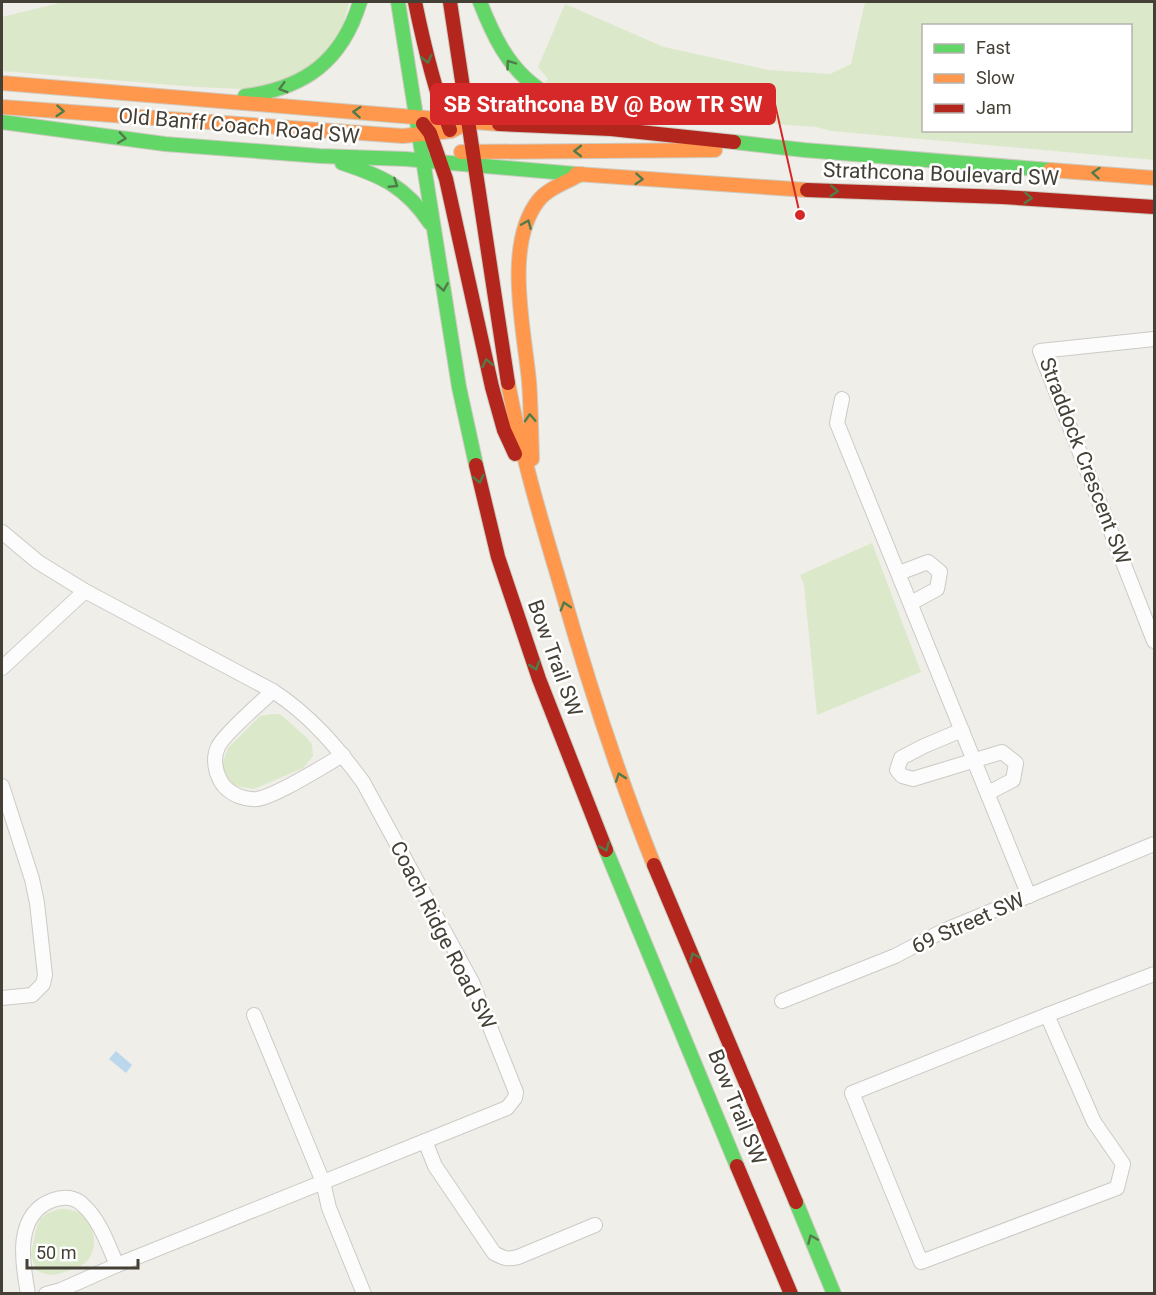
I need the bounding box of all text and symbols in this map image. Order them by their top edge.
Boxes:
legend [922,24,1132,132]
text: Fast [976,37,1011,58]
one-way arrow [419,54,432,64]
one-way arrow [506,60,517,71]
text: Slow [976,67,1015,88]
one-way arrow [278,81,289,93]
callout: SB Strathcona BV @ Bow TR SW [431,84,775,124]
text: SB Strathcona BV @ Bow TR SW [443,92,763,117]
text: Jam [976,97,1012,118]
street label: Old Banff Coach Road SW [117,104,361,149]
one-way arrow [55,105,64,118]
one-way arrow [353,106,362,119]
one-way arrow [117,131,127,143]
one-way arrow [573,145,582,157]
street label: Strathcona Boulevard SW [822,158,1060,190]
one-way arrow [1092,167,1101,180]
one-way arrow [634,172,643,185]
one-way arrow [388,177,398,189]
one-way arrow [829,185,838,198]
one-way arrow [1024,191,1033,204]
one-way arrow [520,219,532,230]
one-way arrow [437,283,449,292]
street label: Straddock Crescent SW [1034,354,1136,568]
one-way arrow [481,358,494,368]
one-way arrow [524,413,537,422]
one-way arrow [472,474,485,484]
street label: Bow Trail SW [523,597,587,720]
one-way arrow [560,601,572,611]
one-way arrow [527,660,540,671]
one-way arrow [614,772,627,783]
street label: Coach Ridge Road SW [385,837,501,1033]
one-way arrow [598,841,610,852]
street label: 69 Street SW [908,887,1028,958]
one-way arrow [689,952,701,963]
street label: Bow Trail SW [703,1046,771,1168]
scale bar [27,1232,138,1270]
one-way arrow [807,1235,819,1246]
text: 50 m [36,1242,76,1263]

